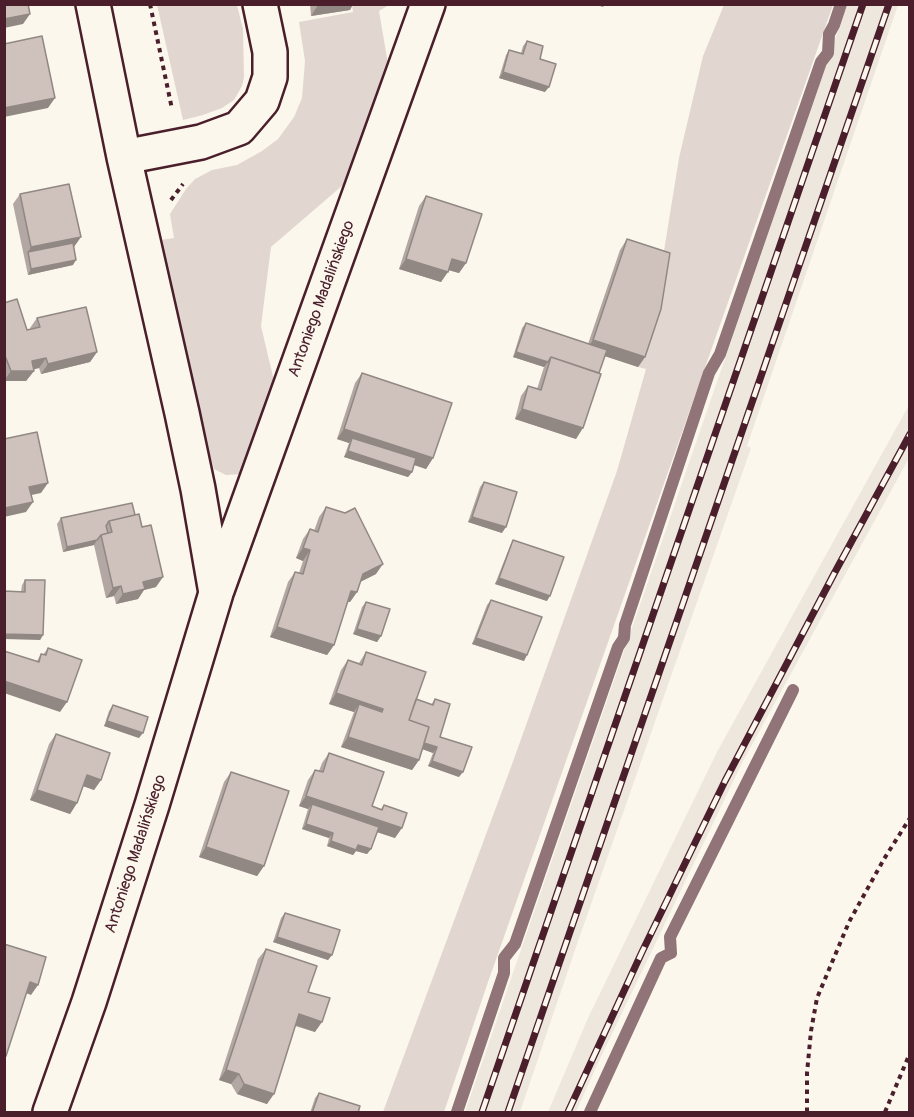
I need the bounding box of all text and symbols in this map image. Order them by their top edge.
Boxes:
street label: Antoniego Madalińskiego [285,218,359,380]
street label: Antoniego Madalińskiego [101,772,171,936]

